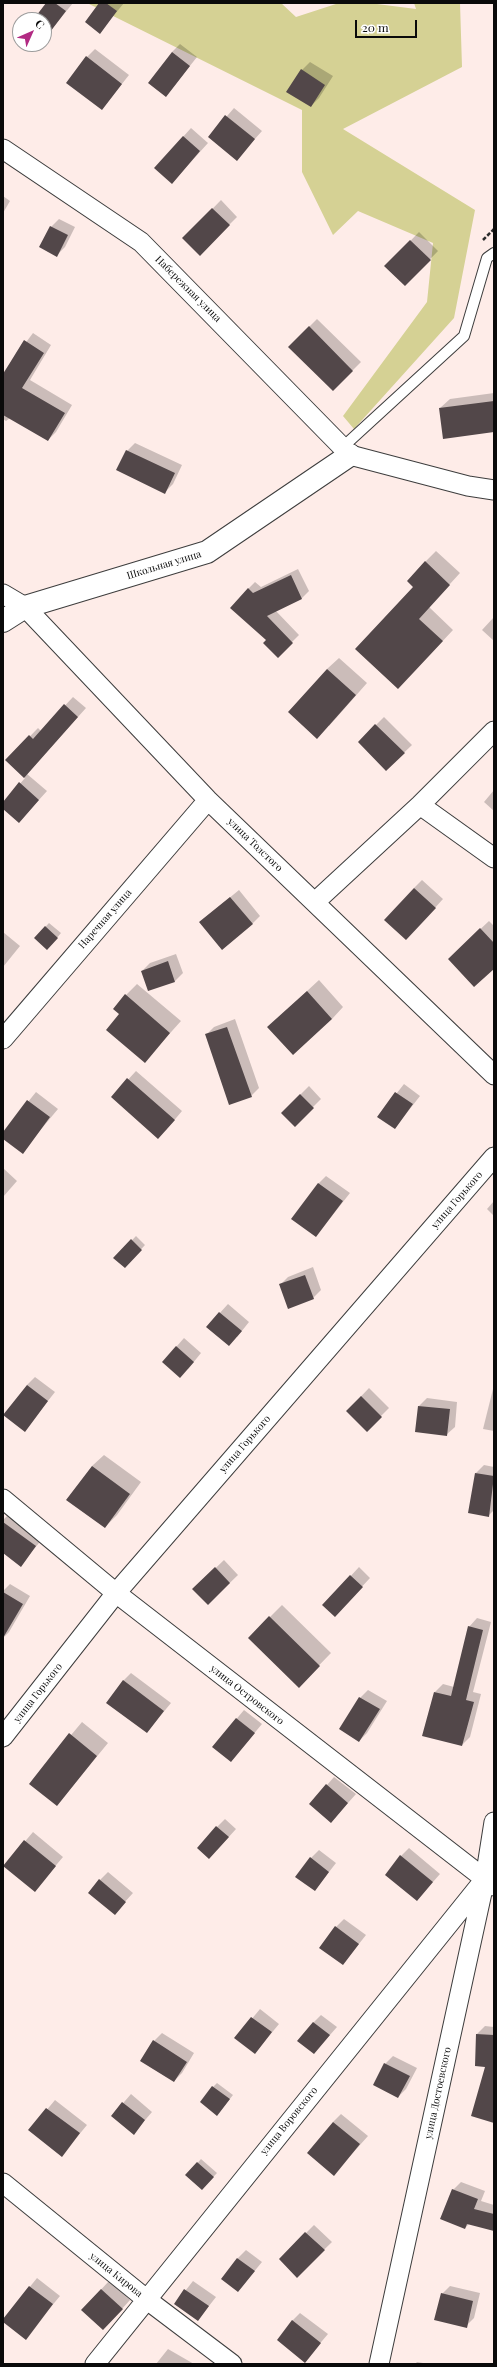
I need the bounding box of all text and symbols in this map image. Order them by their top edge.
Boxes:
north arrow [12,12,52,52]
scale bar [357,12,419,38]
text: С [32,16,48,32]
text: 20 m [362,19,389,35]
street label: Набережная улица [153,254,223,324]
street label: Школьная улица [125,548,203,582]
street label: улица Толстого [225,816,285,874]
street label: Наречная улица [76,887,134,951]
street label: улица Горького [429,1169,485,1231]
street label: улица Горького [217,1413,273,1475]
street label: улица Горького [11,1661,65,1725]
street label: улица Островского [208,1663,286,1727]
street label: улица Достоевского [422,2046,454,2140]
street label: улица Воровского [258,2085,320,2157]
street label: улица Кирова [87,2250,145,2300]

